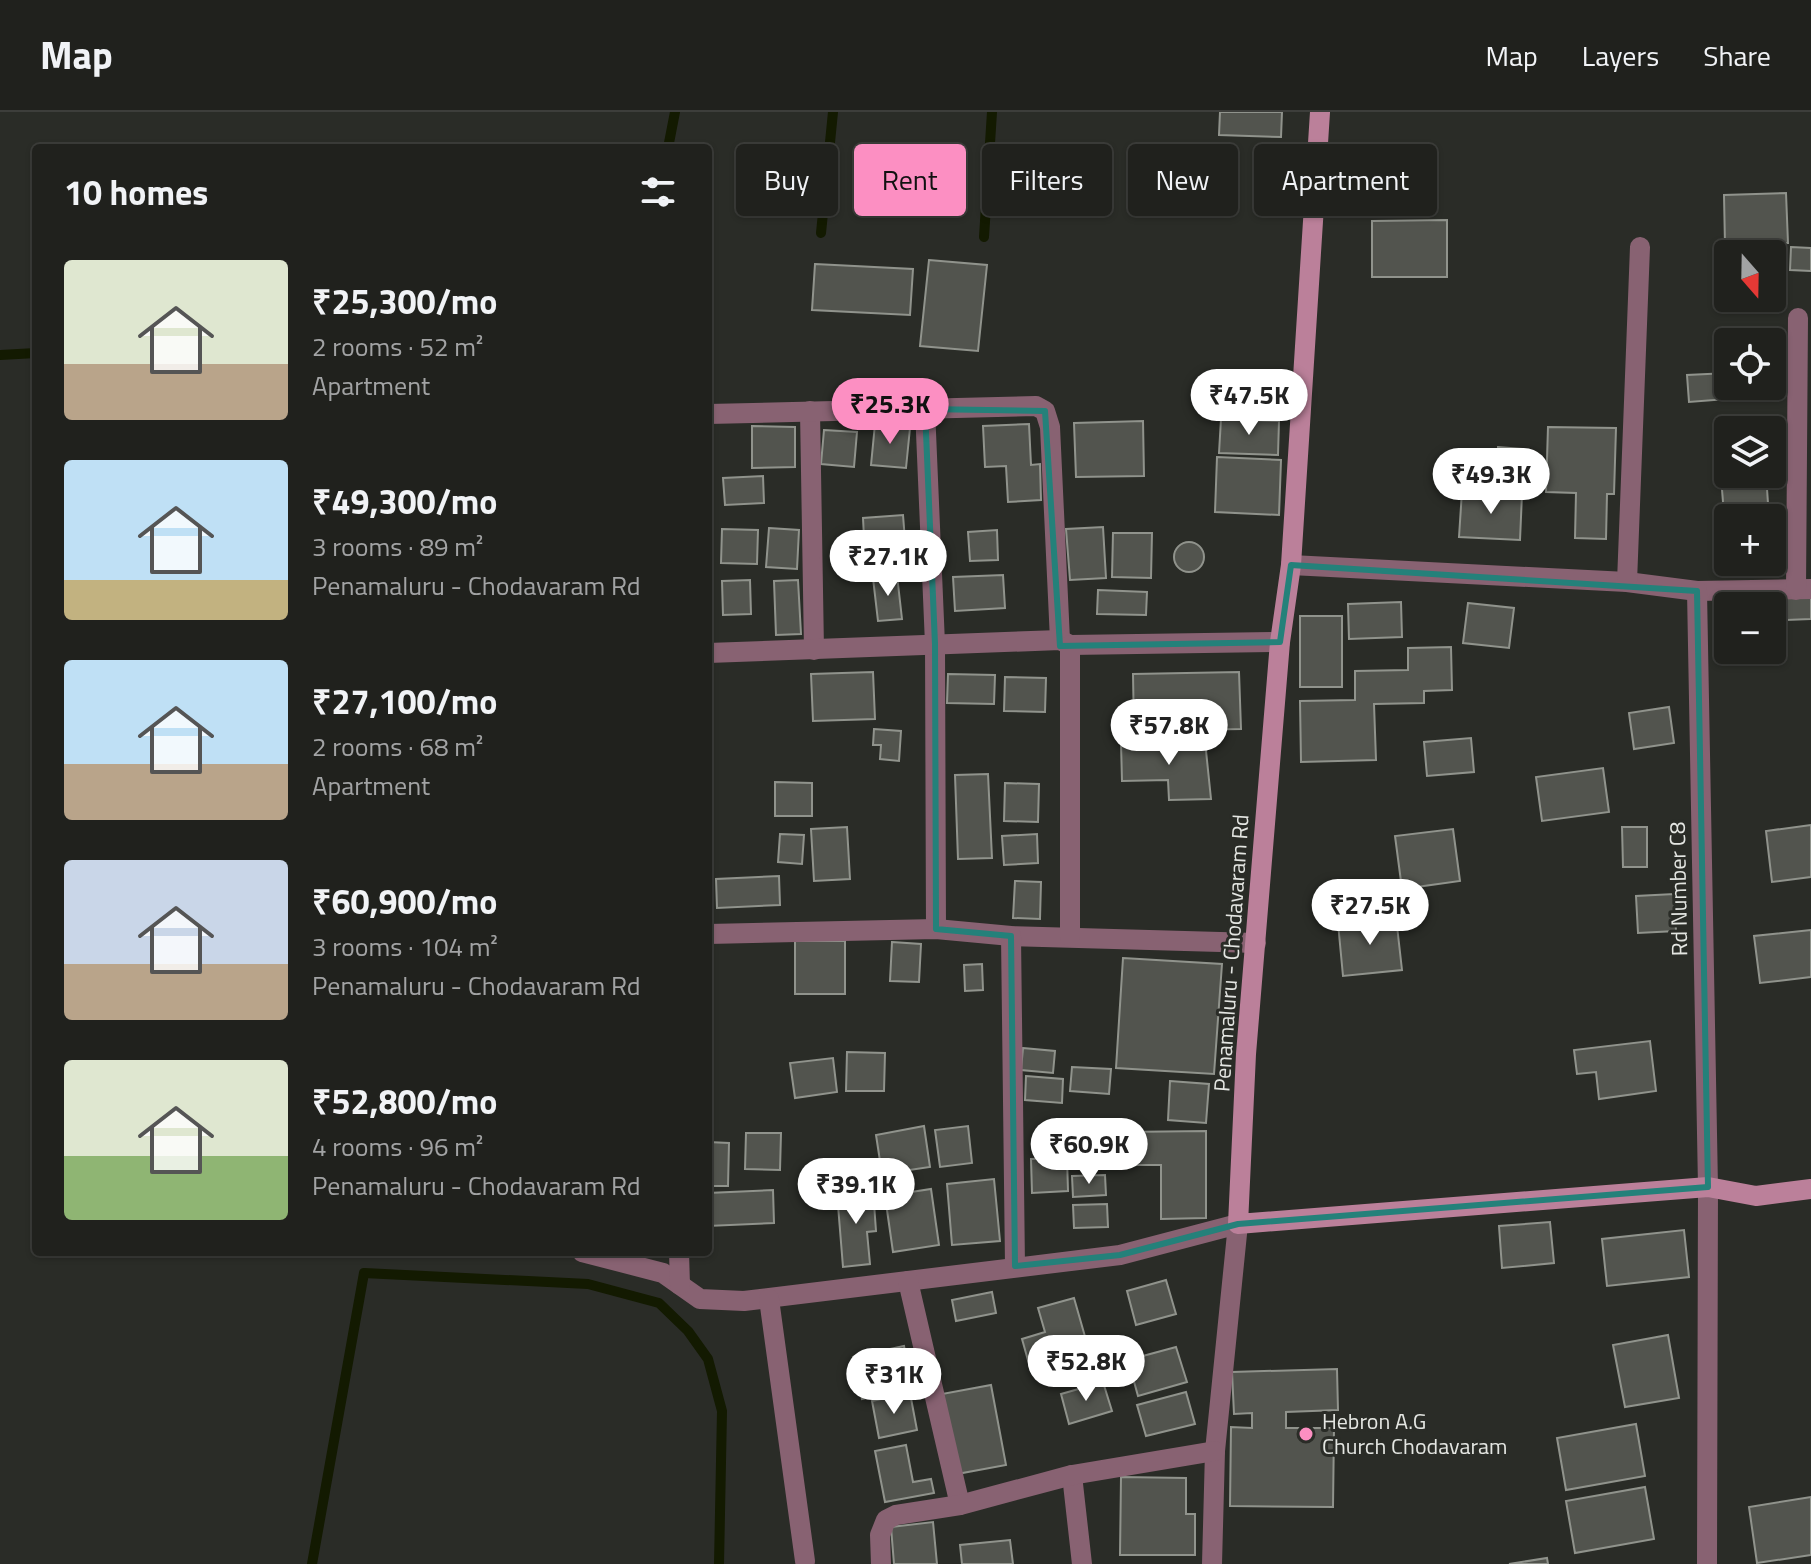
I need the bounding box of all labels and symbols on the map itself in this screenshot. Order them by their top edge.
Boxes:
north arrow [1714,240,1786,312]
pin: ₹47.5K [1184,369,1314,437]
pin: ₹25.3K [825,378,955,446]
pin: ₹49.3K [1426,448,1556,516]
pin: ₹27.1K [823,530,953,598]
pin: ₹57.8K [1104,699,1234,767]
street label: Penamaluru - Chodavaram Rd [1204,813,1258,1093]
street label: Rd Number C8 [1660,822,1696,956]
pin: ₹27.5K [1305,879,1435,947]
pin: ₹60.9K [1024,1118,1154,1186]
pin: ₹39.1K [791,1158,921,1226]
pin: ₹52.8K [1021,1335,1151,1403]
pin: ₹31K [847,1348,941,1416]
place label: Hebron A.G Church Chodavaram [1322,1404,1508,1463]
marker: Hebron A.G Church Chodavaram [1297,1425,1315,1443]

